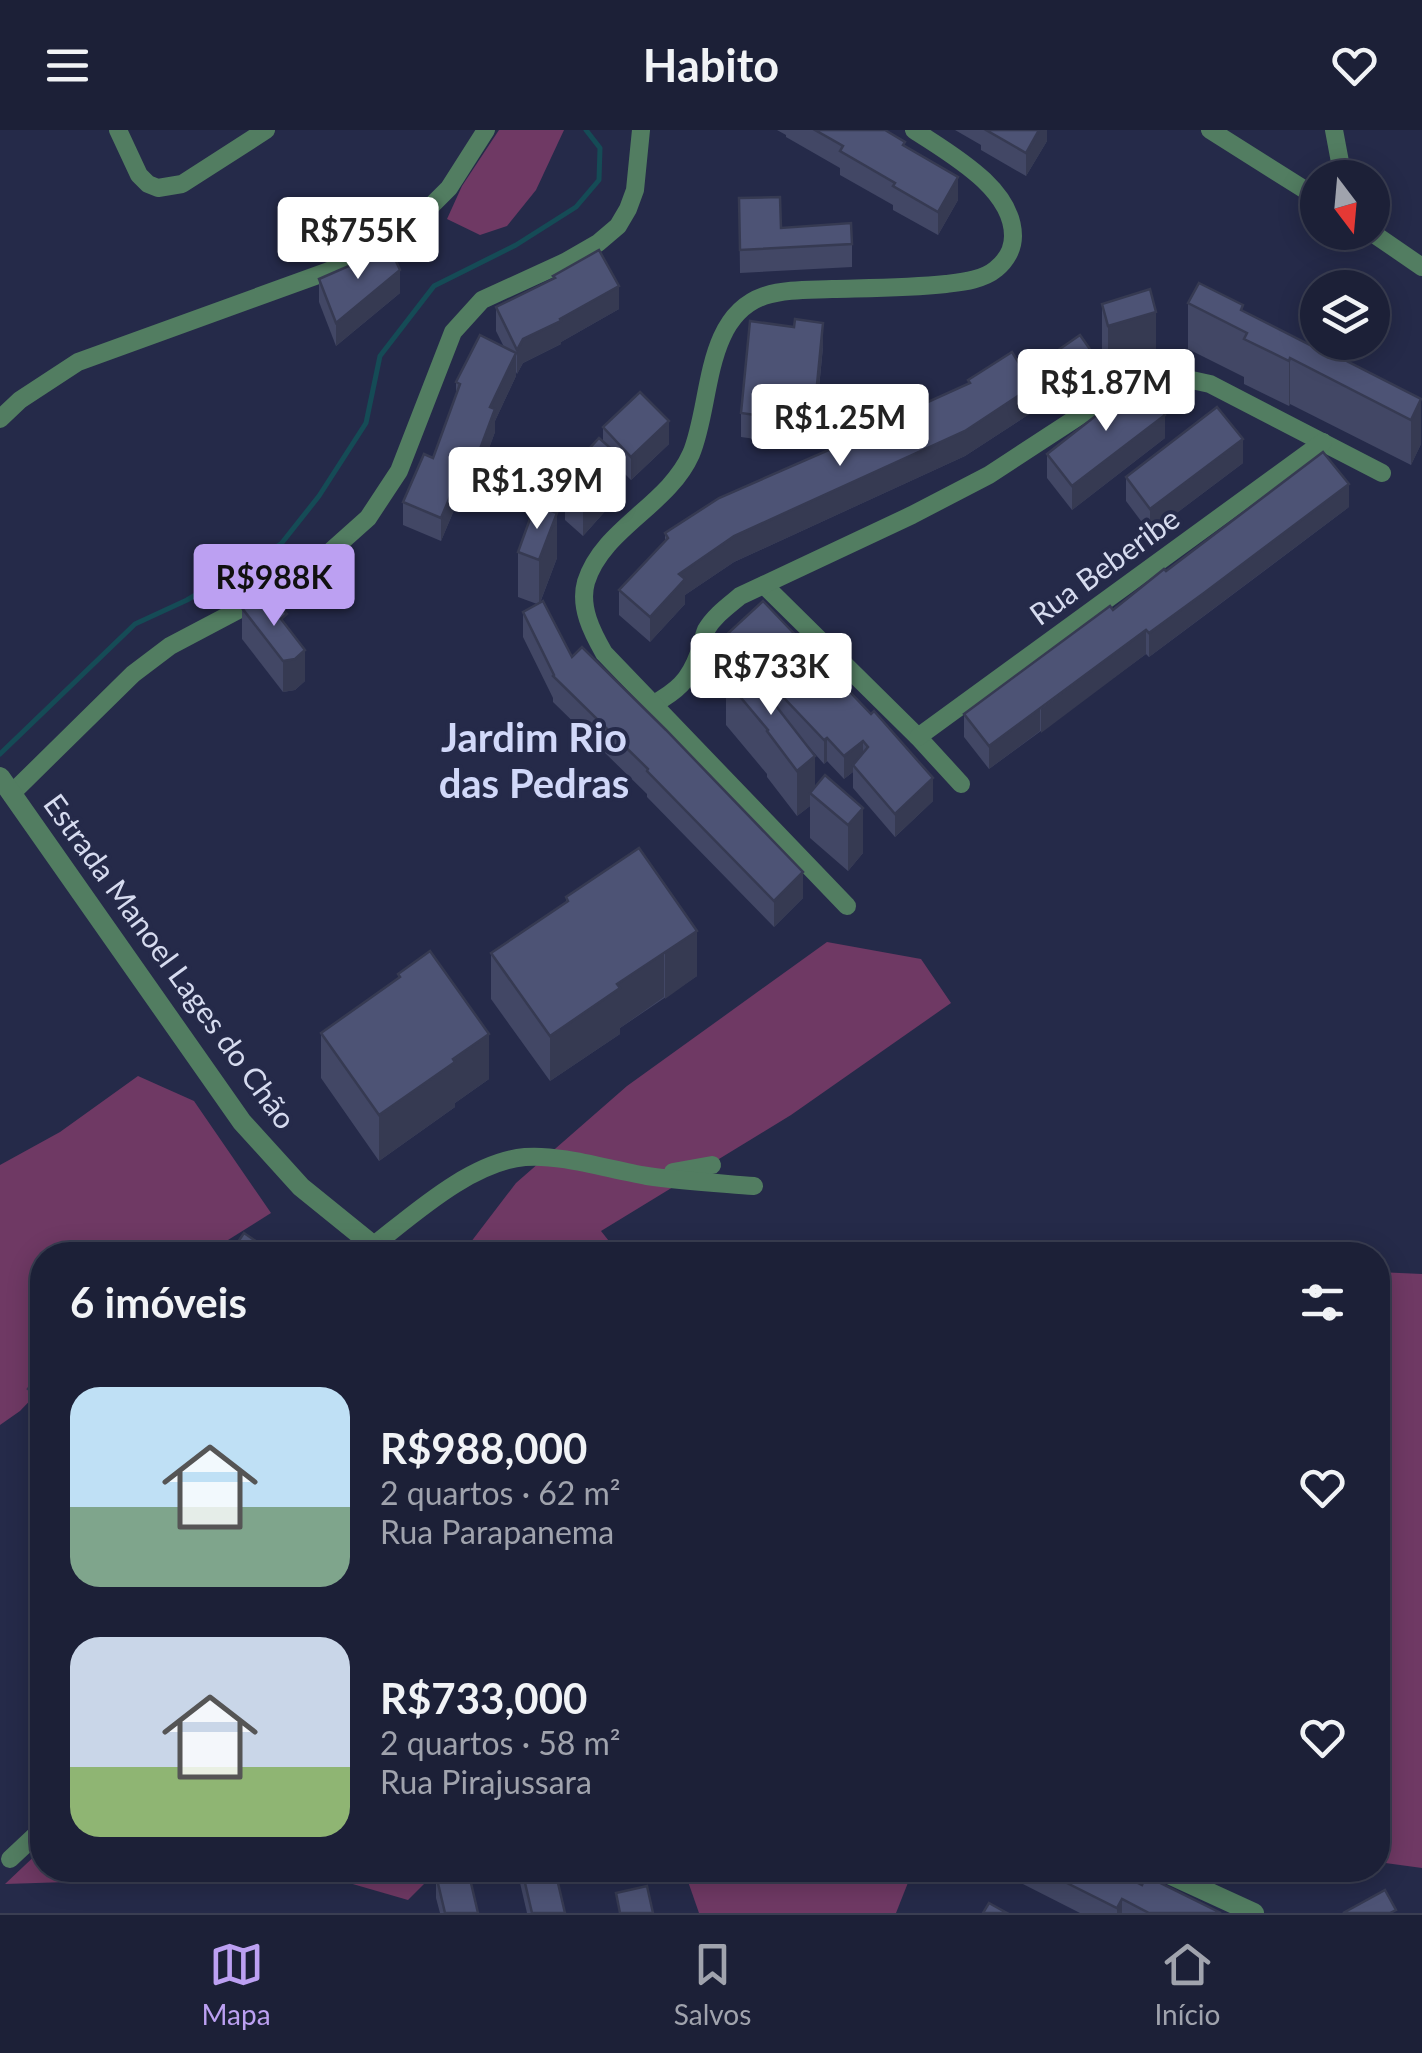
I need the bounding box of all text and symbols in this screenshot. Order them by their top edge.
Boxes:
icon: menu [40,38,95,93]
text: Habito [643,38,779,92]
icon: heart [1327,38,1382,93]
north arrow [1300,160,1390,250]
map controls [1300,160,1390,360]
pin: R$755K [277,197,439,282]
text: R$755K [300,210,416,249]
button: layers [1300,270,1390,360]
pin: R$1.87M [1014,349,1198,434]
text: R$1.87M [1040,362,1172,401]
pin: R$1.25M [748,384,932,469]
text: R$1.25M [774,397,906,436]
pin: R$1.39M [445,447,629,532]
text: R$1.39M [471,460,603,499]
street label: Rua Beberibe [1022,499,1186,632]
pin: R$988K [193,544,355,629]
text: R$988K [216,557,332,596]
pin: R$733K [690,633,852,718]
text: R$733K [713,646,829,685]
district label: Jardim Rio das Pedras [439,713,629,807]
street label: Estrada Manoel Lages do Chão [37,786,304,1135]
icon: filters [1295,1275,1350,1330]
text: 6 imóveis [70,1277,247,1327]
text: R$988,000 [380,1423,587,1473]
icon: home [150,1427,270,1547]
icon: heart [1295,1460,1350,1515]
text: 2 quartos · 62 m² [380,1473,620,1512]
text: Rua Parapanema [380,1512,614,1551]
text: R$733,000 [380,1673,587,1723]
icon: home [150,1677,270,1797]
icon: heart [1295,1710,1350,1765]
text: 2 quartos · 58 m² [380,1723,620,1762]
text: Rua Pirajussara [380,1762,592,1801]
tab: Mapa [202,1937,271,2031]
tab: Salvos [674,1937,751,2031]
tab: Início [1154,1937,1220,2031]

